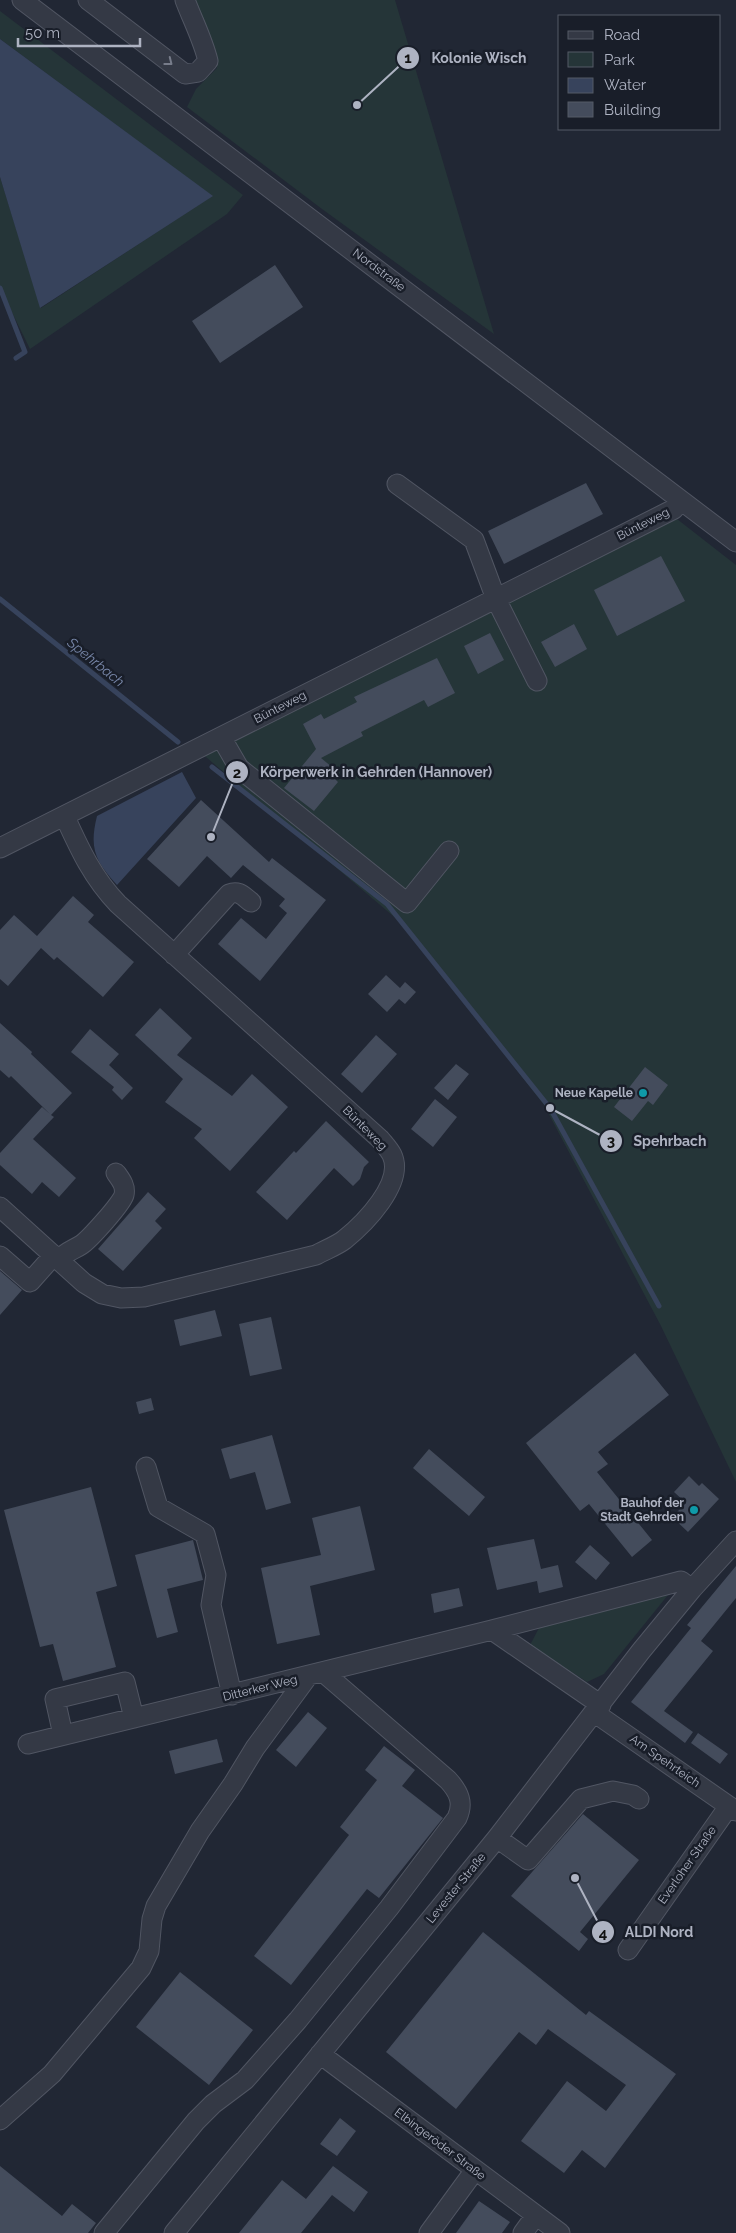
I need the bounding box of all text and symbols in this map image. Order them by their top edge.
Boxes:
scale bar [18,15,140,47]
legend [558,15,721,130]
text: 50 m [25,24,60,42]
text: Road [604,26,640,44]
callout: Kolonie Wisch [396,43,537,72]
text: 1 [404,49,412,67]
text: Kolonie Wisch [431,50,527,66]
text: Park [604,51,635,69]
one-way arrow [163,56,172,65]
text: Water [604,76,647,94]
text: Building [604,101,661,119]
street label: Nordstraße [350,246,408,294]
street label: Bünteweg [614,505,672,543]
water label: Spehrbach [64,634,128,690]
street label: Bünteweg [251,688,309,726]
callout: Körperwerk in Gehrden (Hannover) [225,758,502,787]
text: 2 [233,764,241,782]
text: Körperwerk in Gehrden (Hannover) [260,764,492,780]
place label: Neue Kapelle [555,1086,633,1100]
marker: Neue Kapelle [637,1087,649,1099]
street label: Bünteweg [340,1103,390,1153]
callout: Spehrbach [599,1126,717,1155]
text: 3 [607,1132,615,1150]
text: Spehrbach [634,1133,706,1149]
place label: Bauhof der Stadt Gehrden [600,1496,684,1524]
marker: Bauhof der Stadt Gehrden [688,1504,700,1516]
street label: Ditterker Weg [221,1672,299,1704]
street label: Am Spehrteich [627,1732,703,1790]
street label: Everloher Straße [655,1823,719,1907]
street label: Levester Straße [423,1850,489,1926]
callout: ALDI Nord [590,1918,704,1947]
text: 4 [599,1924,608,1942]
text: ALDI Nord [625,1924,693,1940]
street label: Elbingeröder Straße [392,2105,488,2183]

